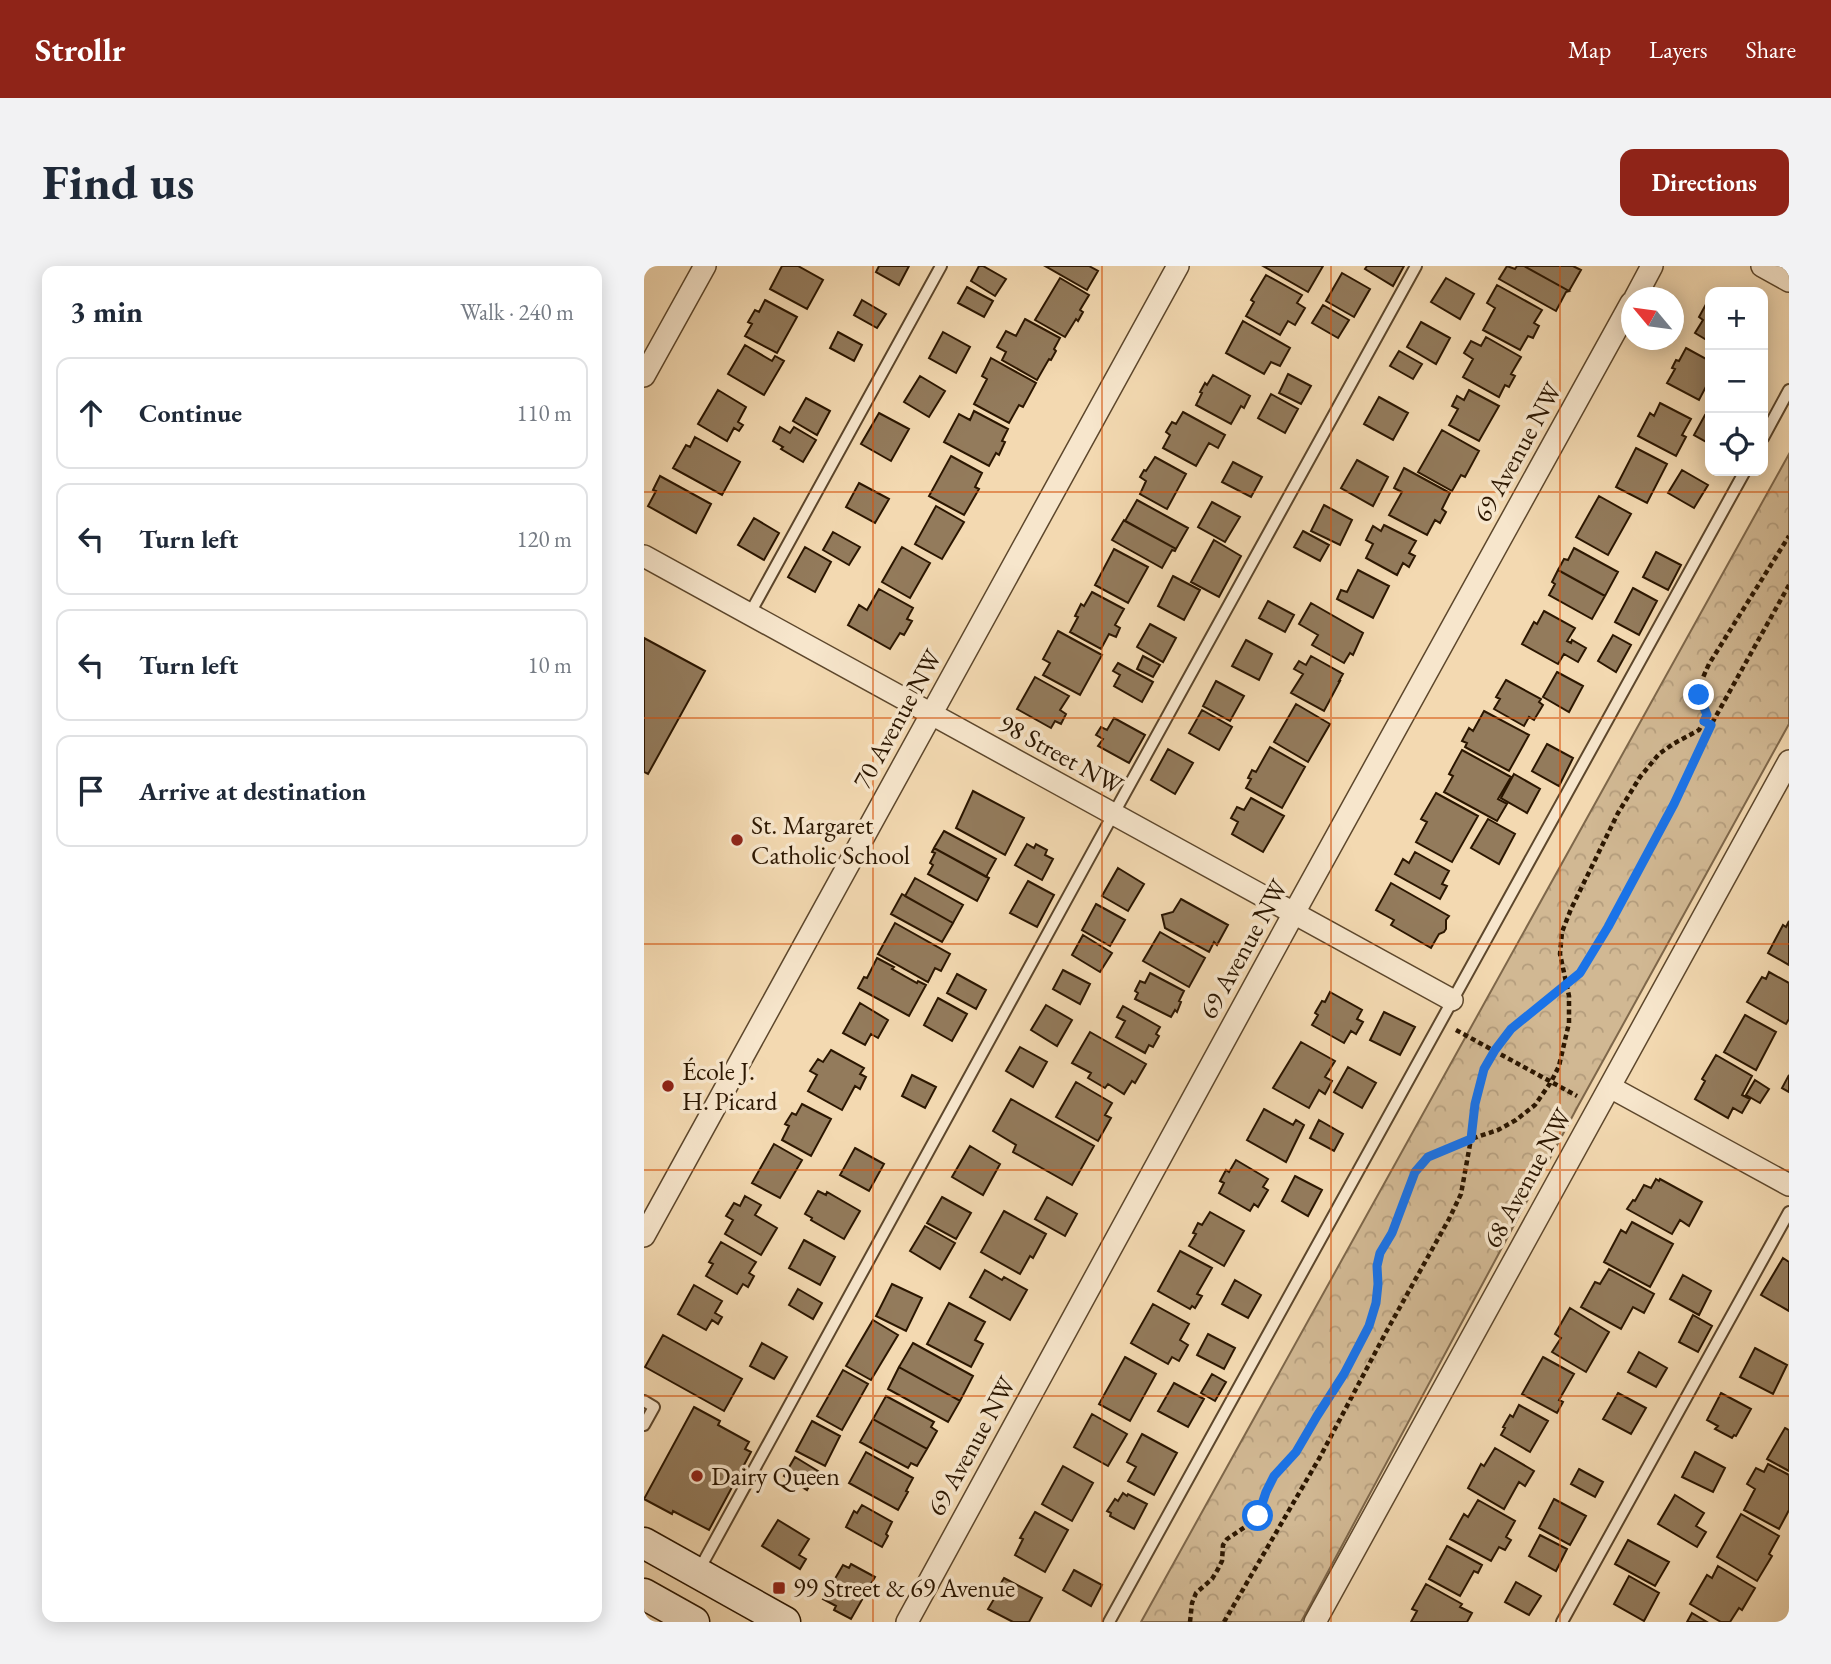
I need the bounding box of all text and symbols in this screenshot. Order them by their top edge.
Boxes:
text: Strollr [35,28,126,71]
text: Map [1568,34,1611,65]
text: Layers [1649,34,1708,65]
text: Share [1746,34,1796,65]
button: Directions [1620,149,1789,216]
text: Find us [42,150,194,214]
north arrow [1621,287,1684,350]
map controls [1705,287,1768,476]
button: + [1705,287,1768,350]
text: 3 min [70,292,143,331]
text: Walk · 240 m [460,297,574,327]
button: − [1705,350,1768,413]
street label: 69 Avenue NW [1465,375,1570,528]
icon: ahead [72,394,110,432]
text: Continue [139,396,242,430]
text: 110 m [516,398,572,428]
button: locate [1705,413,1768,476]
icon: left [72,520,110,558]
text: Turn left [139,522,238,556]
text: 120 m [516,524,572,554]
street label: 70 Avenue NW [845,642,950,795]
icon: left [72,646,110,684]
text: Turn left [139,648,238,682]
text: 10 m [527,650,572,680]
route end [1683,679,1714,710]
street label: 98 Street NW [993,706,1130,803]
icon: arrive [72,772,110,810]
text: Arrive at destination [139,774,366,808]
place label: St. Margaret Catholic School [751,808,910,872]
marker: St. Margaret Catholic School [729,832,745,848]
street label: 69 Avenue NW [1191,872,1296,1025]
place label: École J. H. Picard [682,1054,778,1118]
marker: École J. H. Picard [660,1078,676,1094]
street label: 68 Avenue NW [1475,1101,1580,1254]
street label: 69 Avenue NW [919,1369,1024,1522]
place label: Dairy Queen [711,1459,840,1493]
marker: Dairy Queen [689,1468,705,1484]
route start [1242,1500,1273,1531]
place label: 99 Street & 69 Avenue [793,1571,1015,1605]
marker: 99 Street & 69 Avenue [771,1580,787,1596]

